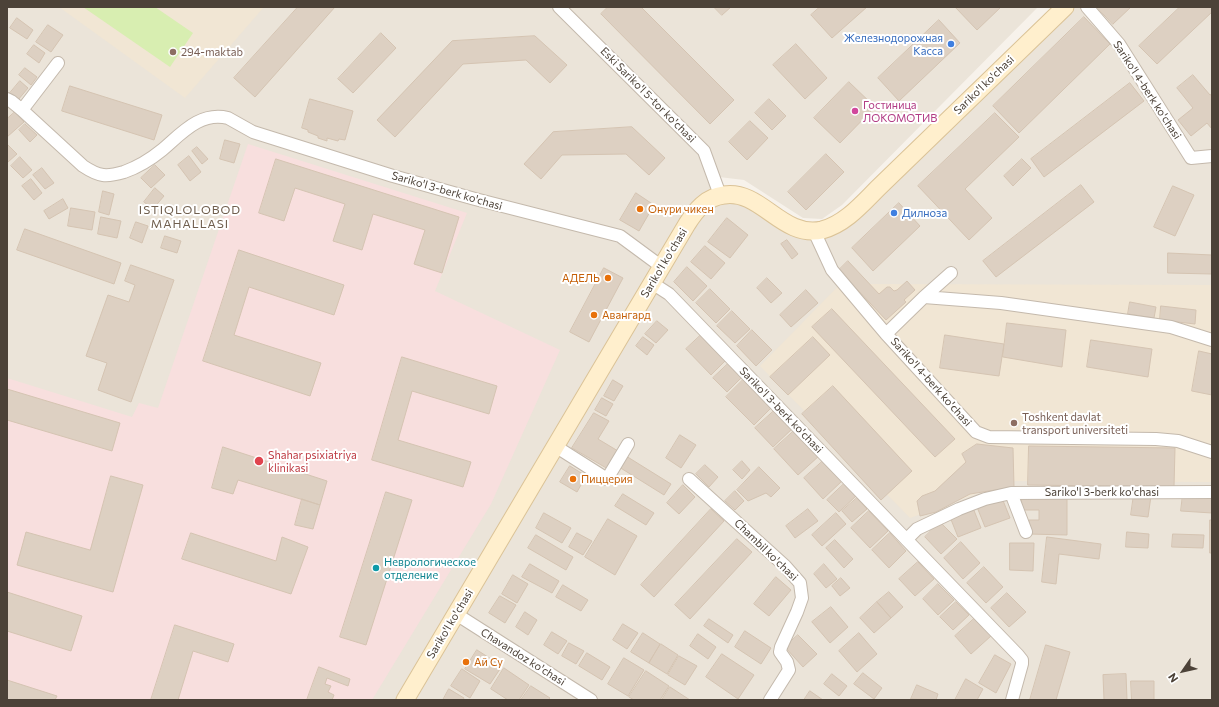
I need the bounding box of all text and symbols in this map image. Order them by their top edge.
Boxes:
place label: Железнодорожная Касса [844,31,943,57]
street label: Sariko'l 4-berk ko'chasi [1110,38,1184,142]
marker: Железнодорожная Касса [946,39,956,49]
place label: 294-maktab [181,45,243,59]
street label: Eski Sariko'l 5-tor ko'chasi [598,45,698,145]
marker: 294-maktab [168,47,178,57]
street label: Sariko'l ko'chasi [951,53,1017,117]
place label: Гостиница ЛОКОМОТИВ [863,98,937,124]
marker: Гостиница ЛОКОМОТИВ [850,106,860,116]
street label: Sariko'l 3-berk ko'chasi [390,169,504,213]
place label: Онури чикен [648,202,714,216]
district label: ISTIQLOLOBOD MAHALLASI [139,203,241,231]
marker: Онури чикен [635,204,645,214]
place label: Дилноза [902,206,947,220]
marker: Дилноза [889,208,899,218]
street label: Sariko'l ko'chasi [638,226,690,300]
place label: АДЕЛЬ [562,271,600,285]
marker: АДЕЛЬ [603,273,613,283]
place label: Авангард [602,308,651,322]
marker: Авангард [589,310,599,320]
street label: Sariko'l 4-berk ko'chasi [888,335,974,429]
street label: Sariko'l 3-berk ko'chasi [737,364,825,456]
place label: Toshkent davlat transport universiteti [1022,410,1128,436]
marker: Toshkent davlat transport universiteti [1009,418,1019,428]
place label: Shahar psixiatriya klinikasi [268,448,357,474]
marker: Shahar psixiatriya klinikasi [253,455,265,467]
place label: Пиццерия [581,472,633,486]
marker: Пиццерия [568,474,578,484]
street label: Sariko'l 3-berk ko'chasi [1045,485,1159,499]
street label: Chambil ko'chasi [731,516,801,584]
place label: Неврологическое отделение [384,555,476,581]
marker: Неврологическое отделение [371,563,381,573]
street label: Sariko'l ko'chasi [424,587,476,661]
street label: Chavandoz ko'chasi [478,626,568,688]
north arrow [1163,651,1203,691]
place label: Ай Су [474,655,503,669]
marker: Ай Су [461,657,471,667]
text: N [1165,671,1180,685]

